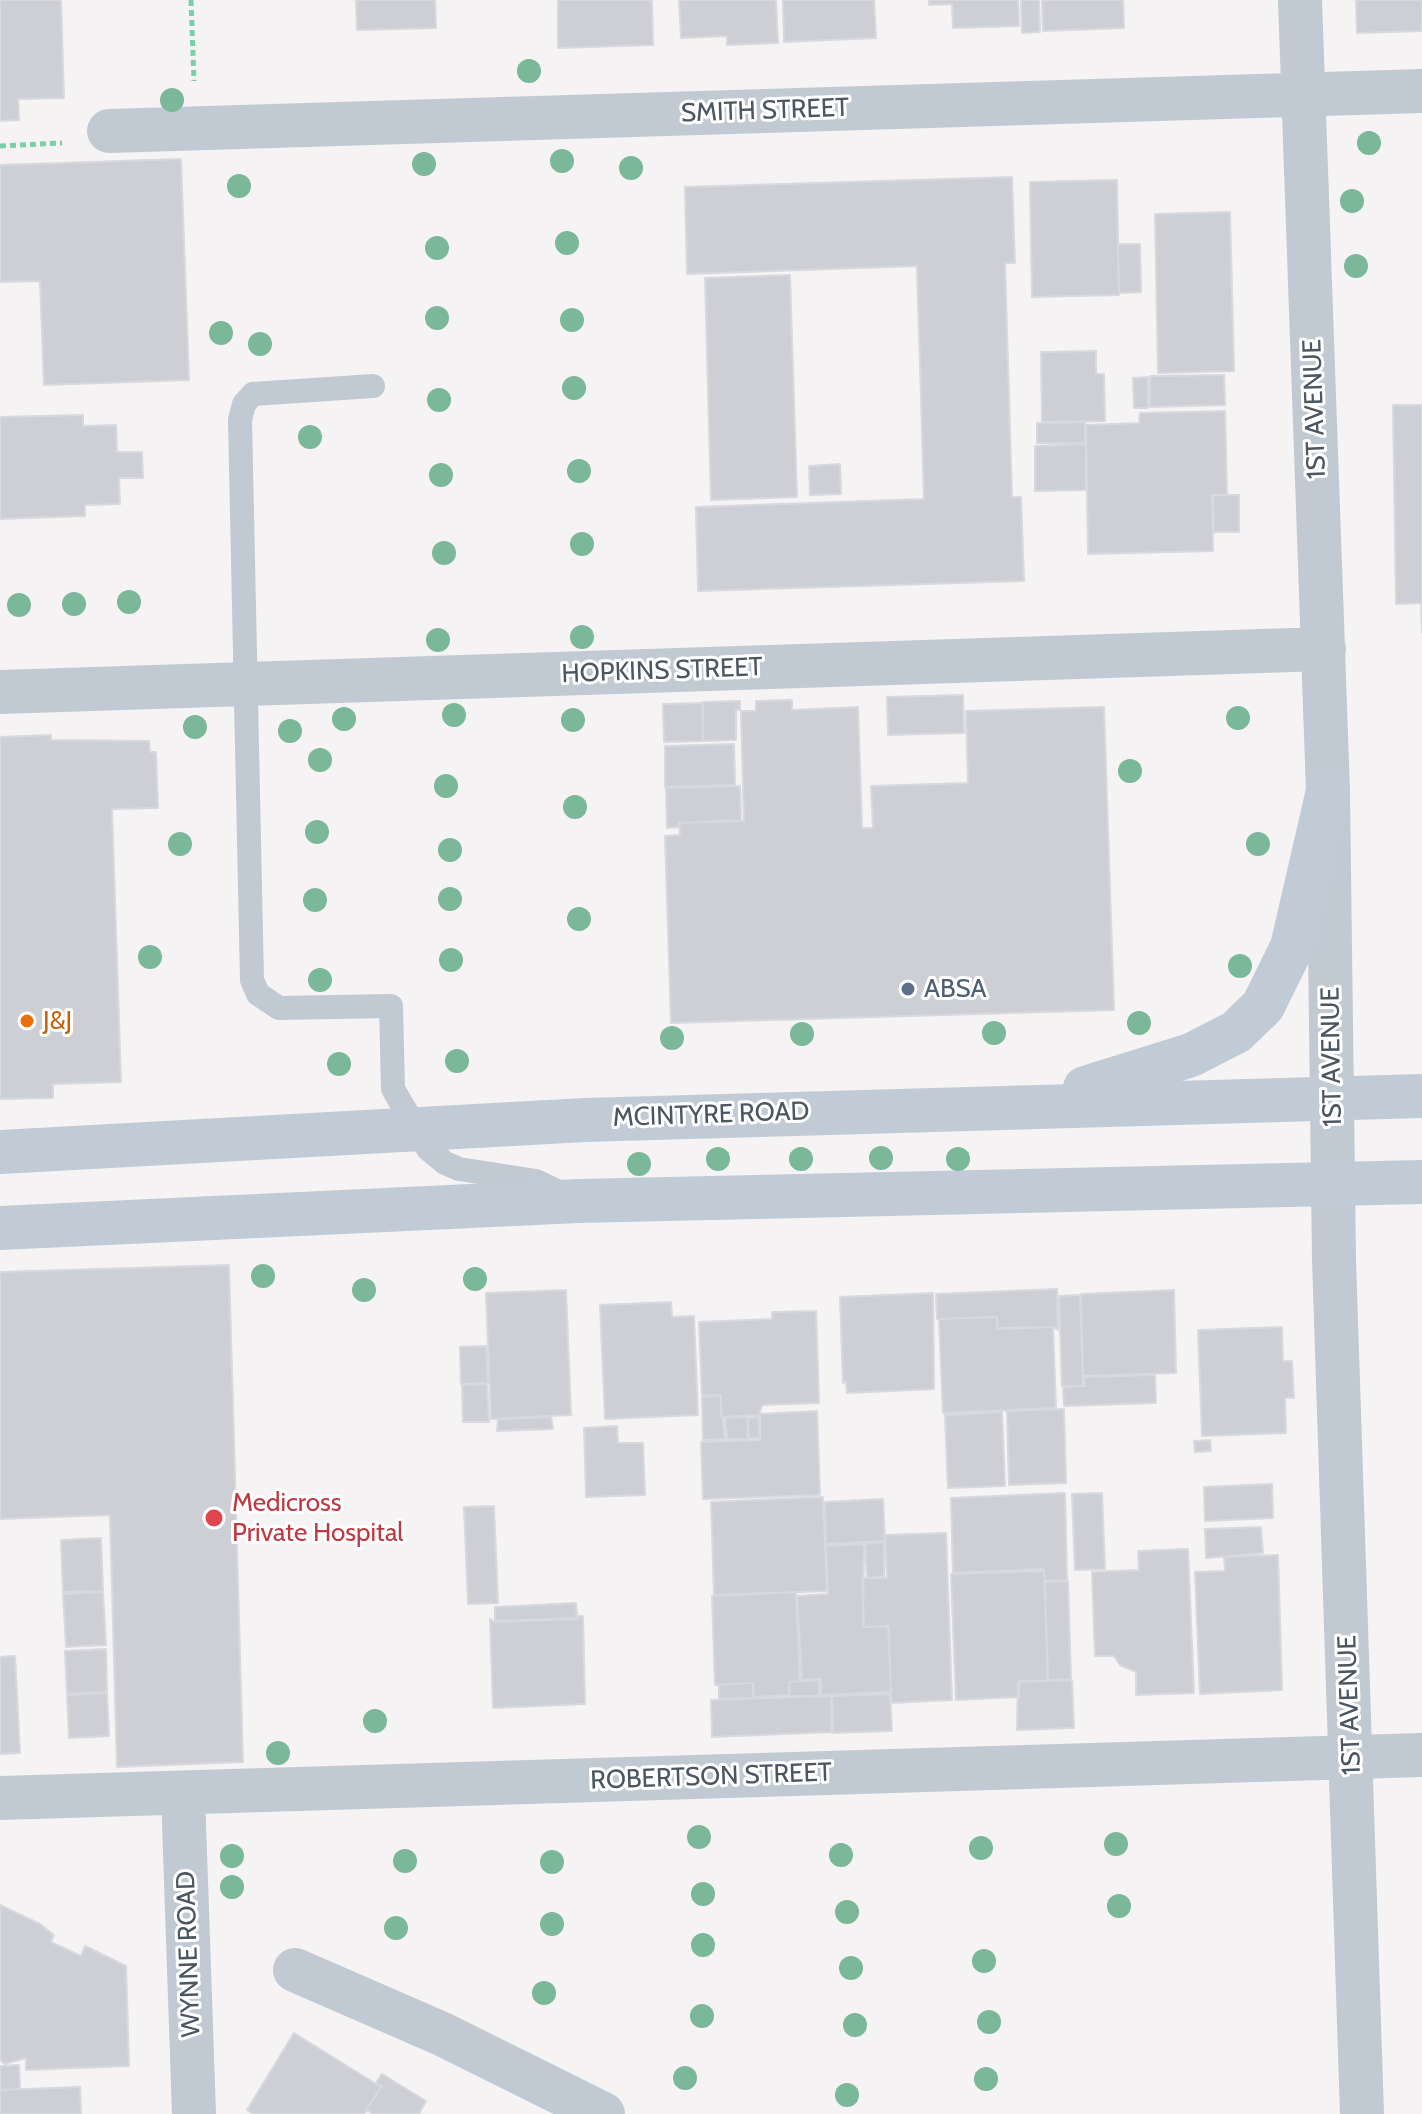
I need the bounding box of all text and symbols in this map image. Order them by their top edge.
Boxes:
street label: SMITH STREET [680,92,850,130]
street label: 1ST AVENUE [1297,339,1333,479]
street label: HOPKINS STREET [561,652,763,690]
place label: ABSA [924,973,987,1005]
marker: ABSA [899,980,917,998]
street label: 1ST AVENUE [1315,987,1349,1127]
place label: J&J [43,1005,72,1037]
marker: J&J [18,1012,36,1030]
street label: MCINTYRE ROAD [612,1096,810,1134]
place label: Medicross Private Hospital [232,1487,403,1548]
marker: Medicross Private Hospital [203,1507,225,1529]
street label: 1ST AVENUE [1332,1635,1368,1775]
street label: ROBERTSON STREET [590,1757,832,1797]
street label: WYNNE ROAD [171,1870,207,2038]

